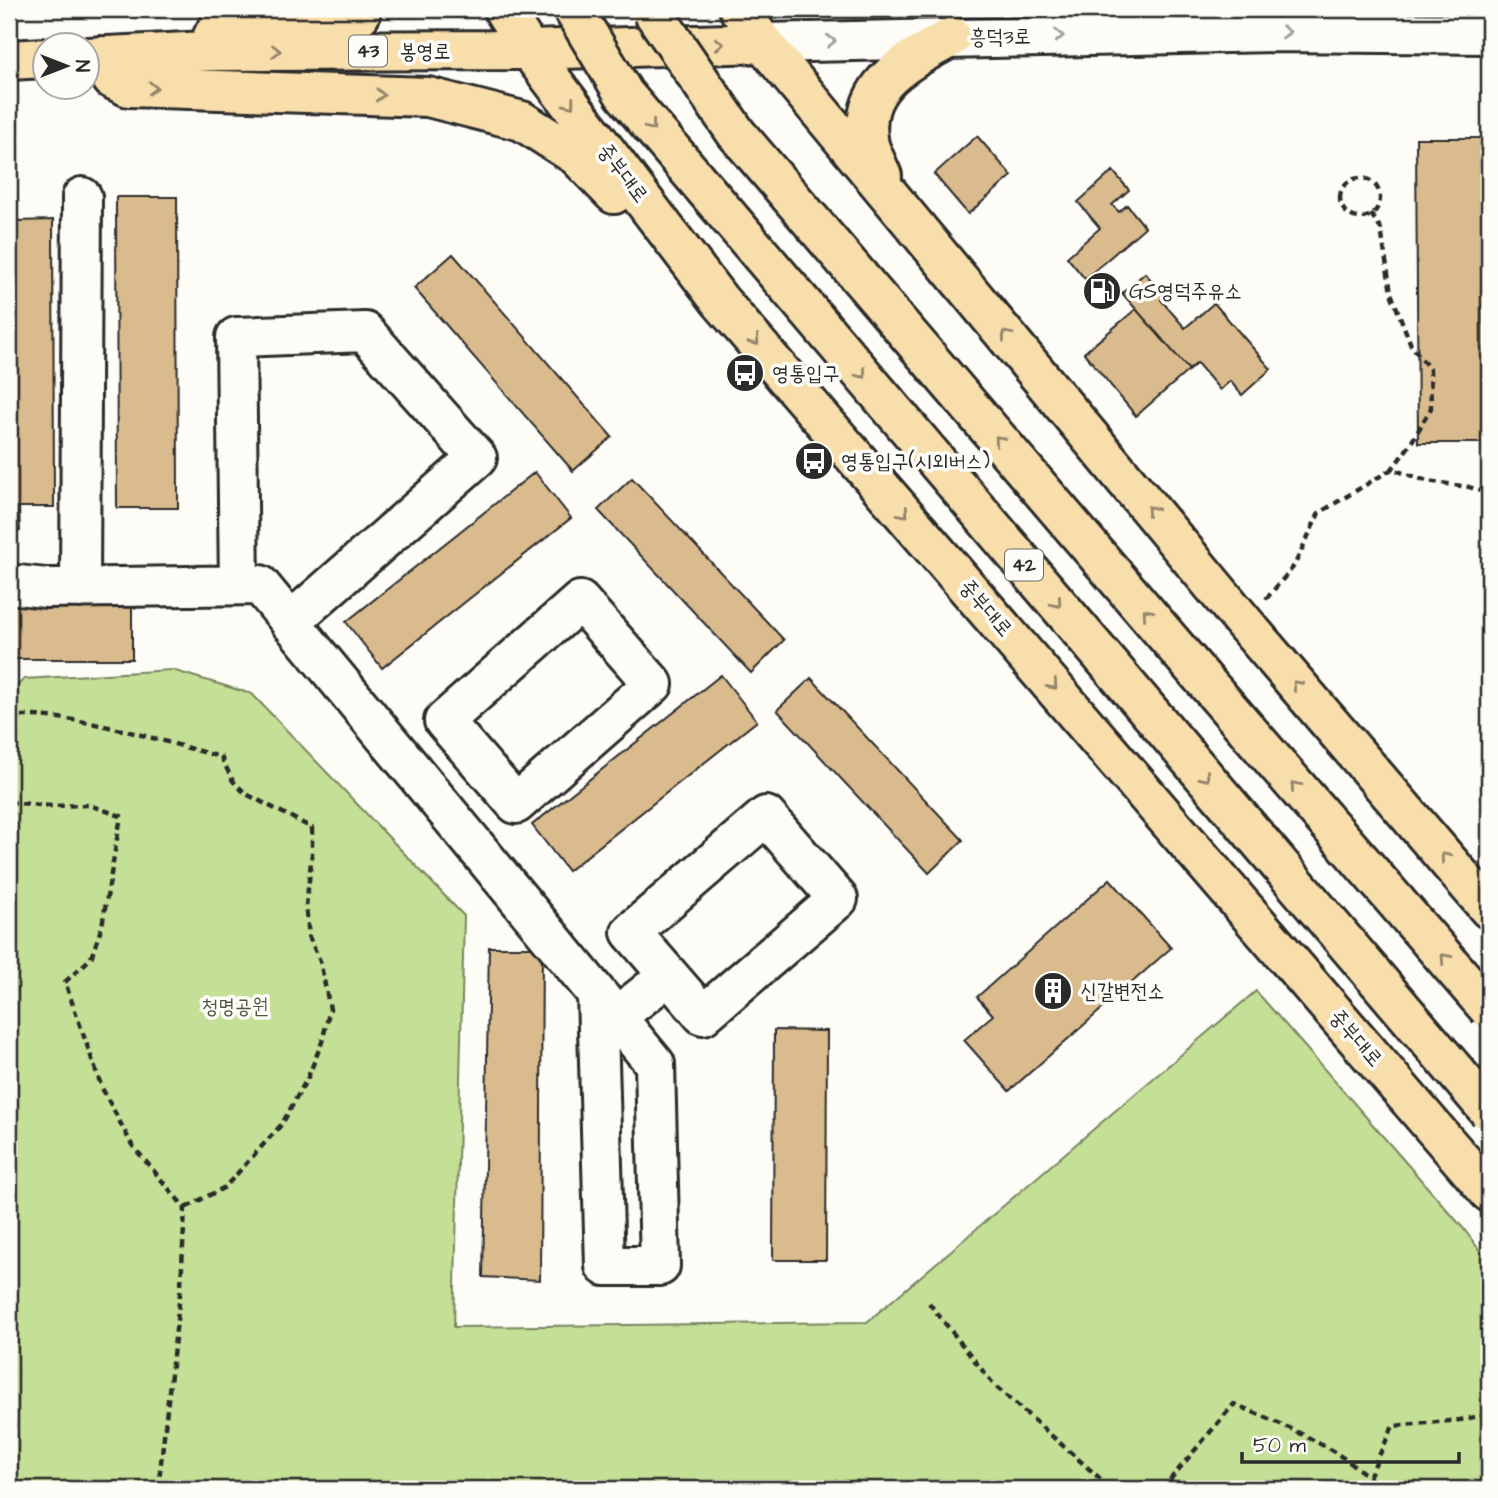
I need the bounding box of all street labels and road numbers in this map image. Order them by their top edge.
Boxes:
street label: 흥덕3로 [969,22,1031,52]
road number: 43 [349,36,387,66]
street label: 봉영로 [400,37,450,66]
street label: 중부대로 [591,137,655,209]
road number: 42 [1005,550,1043,580]
street label: 중부대로 [953,573,1019,643]
street label: 중부대로 [1323,1003,1389,1073]

